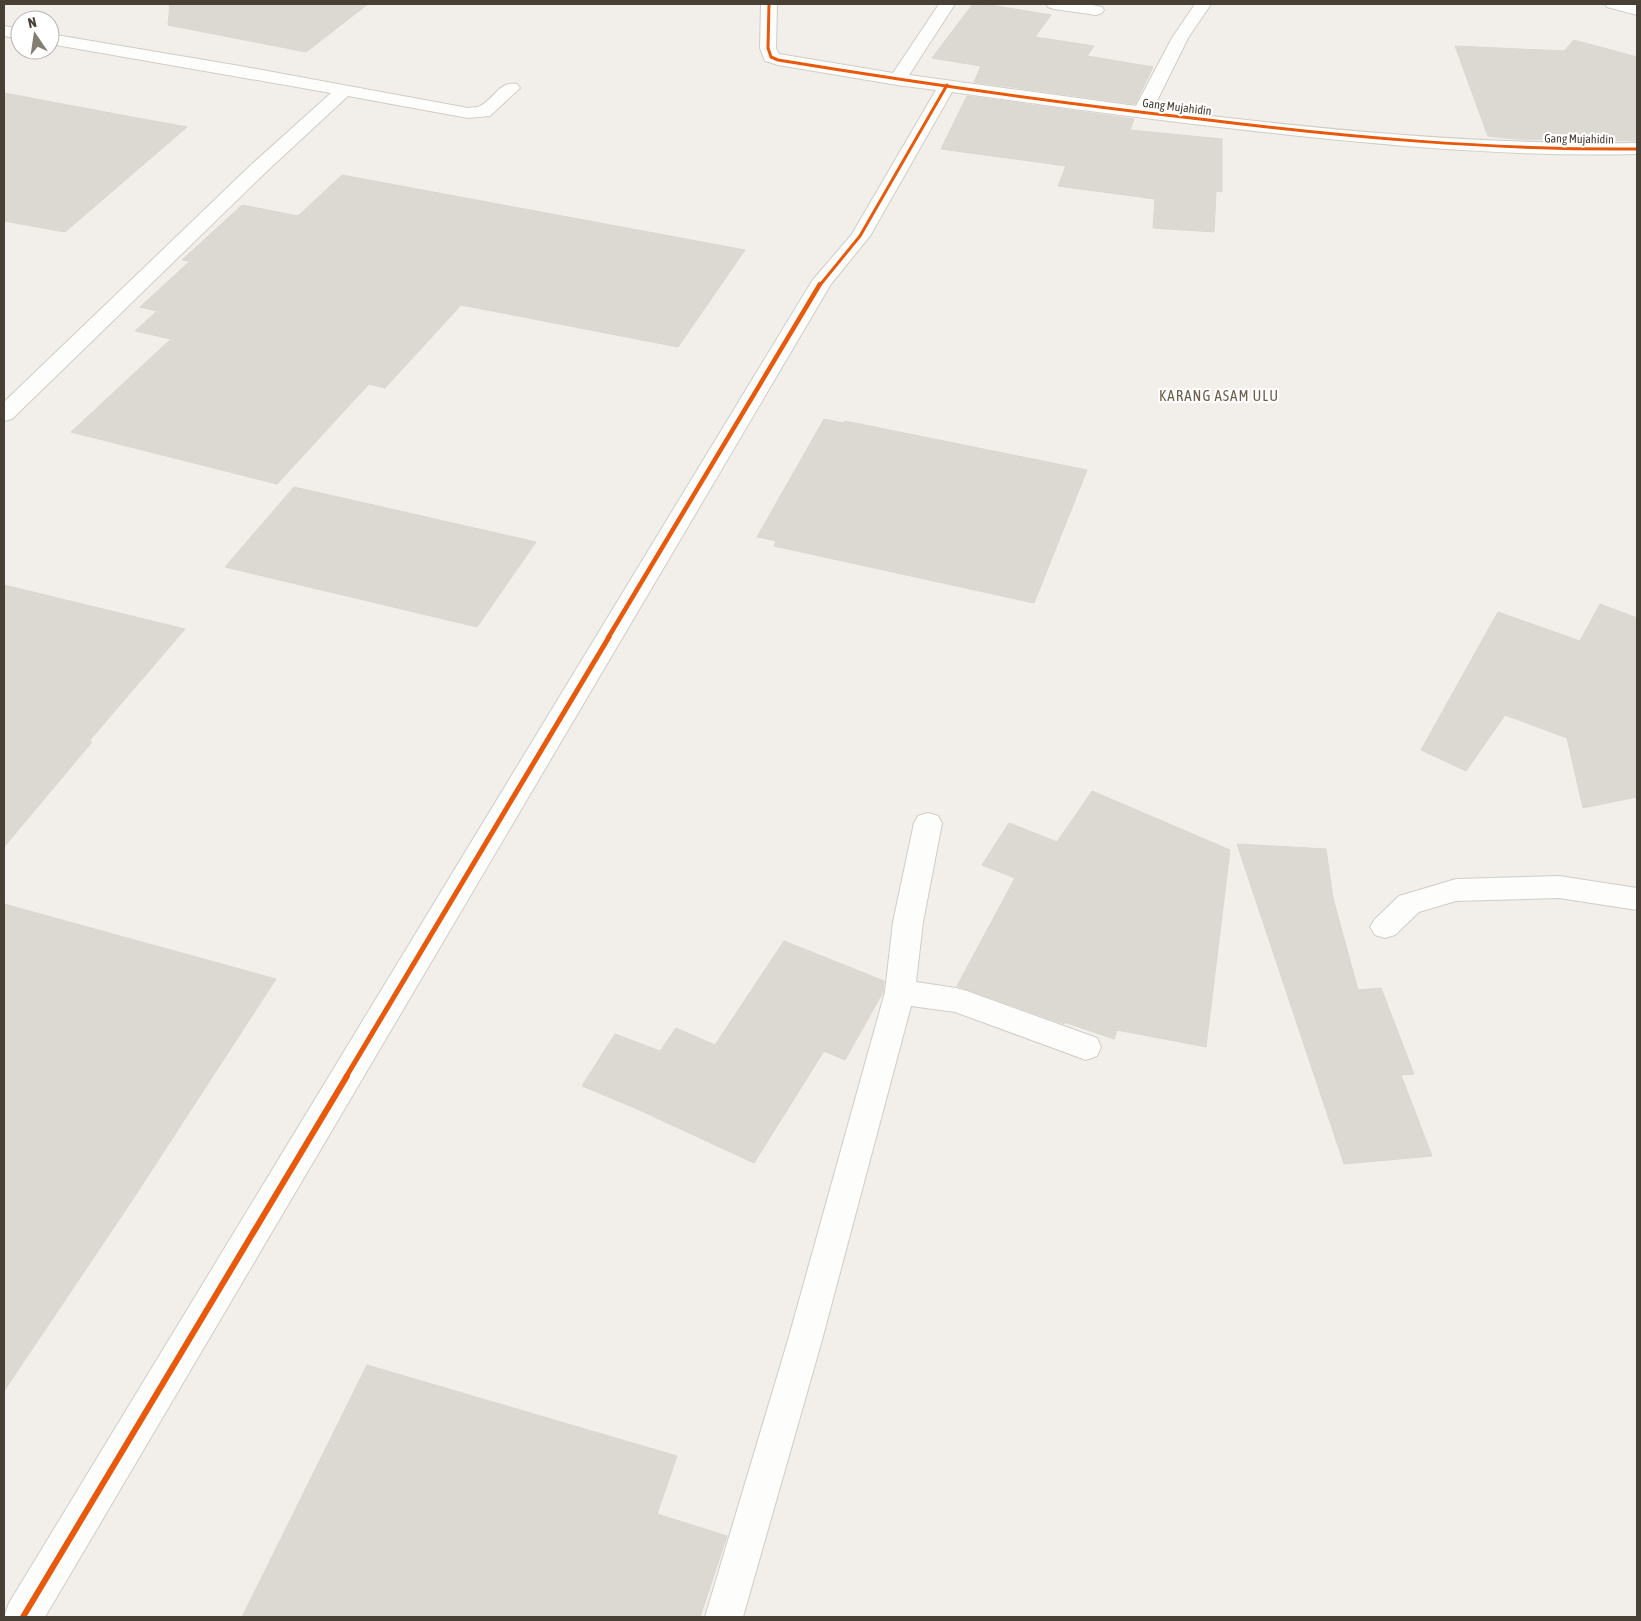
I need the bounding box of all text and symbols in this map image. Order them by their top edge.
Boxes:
north arrow [10,10,60,60]
text: N [26,14,38,31]
street label: Gang Mujahidin [1142,96,1212,118]
street label: Gang Mujahidin [1544,131,1614,147]
district label: KARANG ASAM ULU [1159,387,1279,404]

